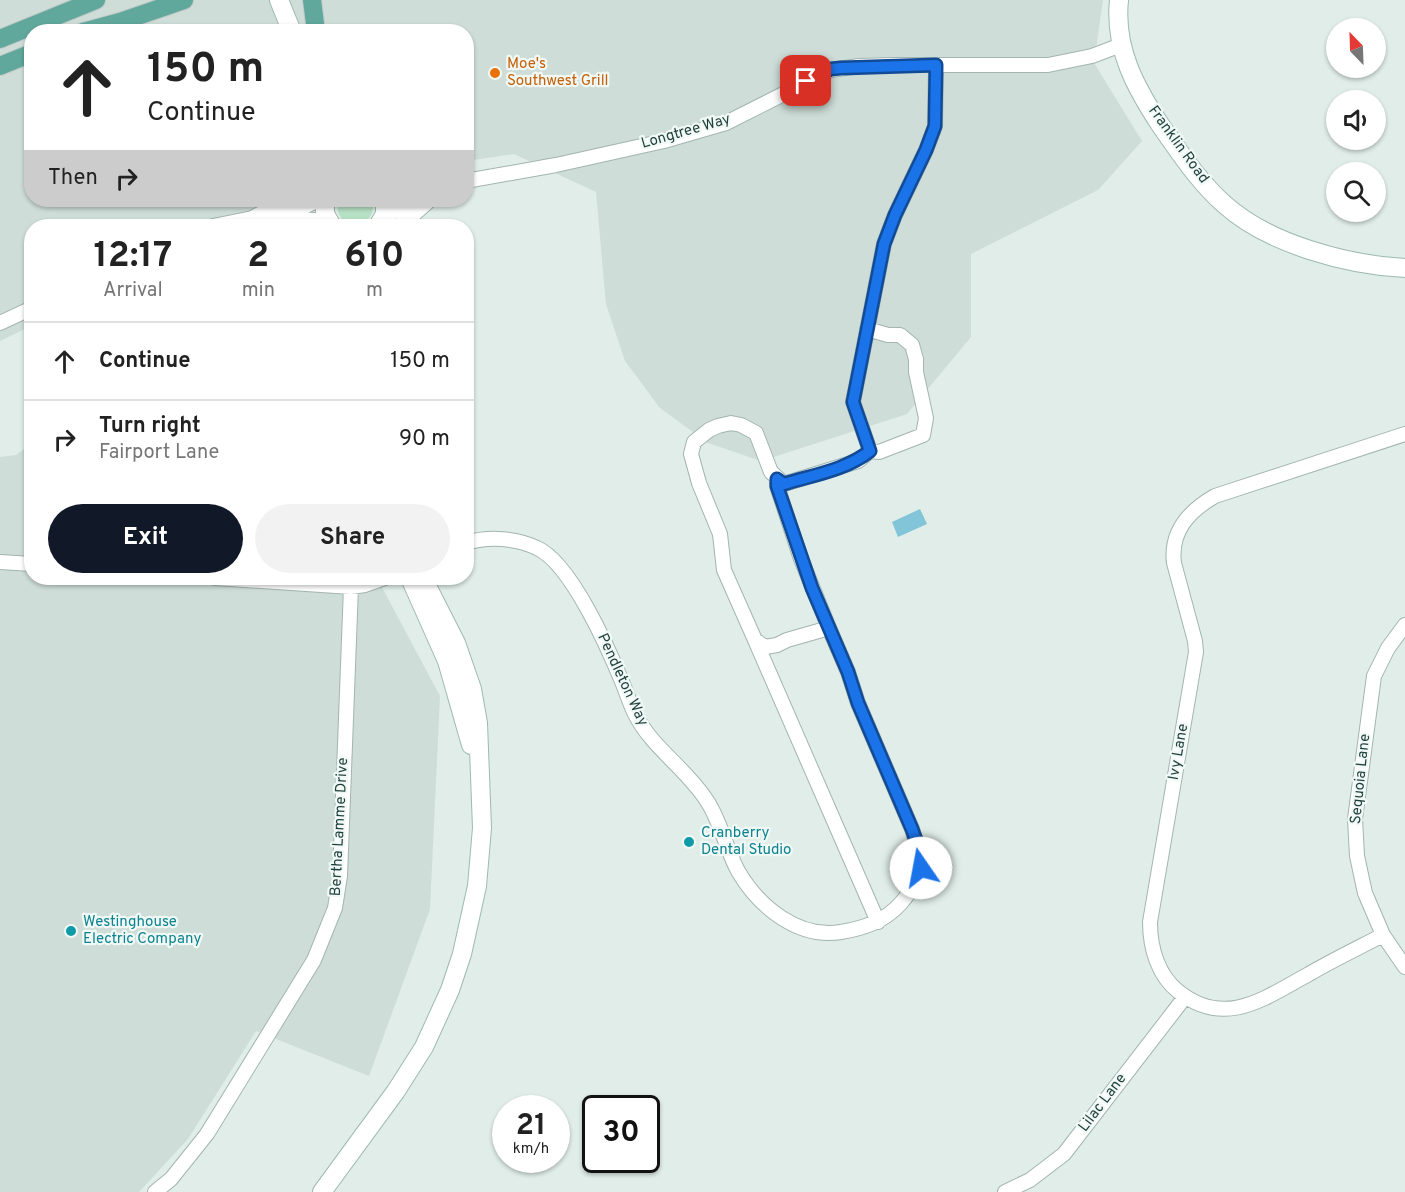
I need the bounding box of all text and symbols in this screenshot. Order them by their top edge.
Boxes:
north arrow [1326,18,1386,78]
map controls [1326,18,1386,222]
text: 150 m [147,44,264,97]
icon: ahead [48,48,126,126]
place label: Moe's Southwest Grill [507,55,609,91]
pin [780,55,831,106]
icon: arrive [789,64,822,97]
marker: Moe's Southwest Grill [488,66,502,80]
button: sound [1326,90,1386,150]
text: Continue [147,96,256,130]
street label: Franklin Road [1143,102,1213,188]
street label: Longtree Way [639,110,733,154]
icon: right [110,162,143,195]
button: search [1326,162,1386,222]
text: Then [48,165,98,192]
text: 12:17 [93,234,172,280]
text: 2 [247,234,269,280]
text: 610 [344,234,405,280]
text: Arrival [103,278,163,304]
text: min [242,278,275,304]
text: m [366,278,383,304]
icon: ahead [48,345,81,378]
text: Continue [99,348,190,375]
text: 150 m [390,348,450,375]
text: Turn right [99,413,201,440]
icon: right [48,423,81,456]
text: 90 m [399,426,450,453]
text: Fairport Lane [99,440,219,466]
button: Exit [48,504,243,573]
button: Share [255,504,450,573]
street label: Pendleton Way [592,631,652,729]
street label: Ivy Lane [1165,722,1193,782]
street label: Sequoia Lane [1347,733,1375,825]
street label: Bertha Lamme Drive [327,757,353,897]
place label: Cranberry Dental Studio [701,824,792,860]
marker: Cranberry Dental Studio [682,835,696,849]
position arrow [889,836,953,900]
place label: Westinghouse Electric Company [83,913,201,949]
marker: Westinghouse Electric Company [64,924,78,938]
street label: Lilac Lane [1075,1070,1131,1136]
speed limit sign: 30 [582,1095,660,1173]
text: 21 [516,1108,546,1145]
text: km/h [513,1140,549,1159]

